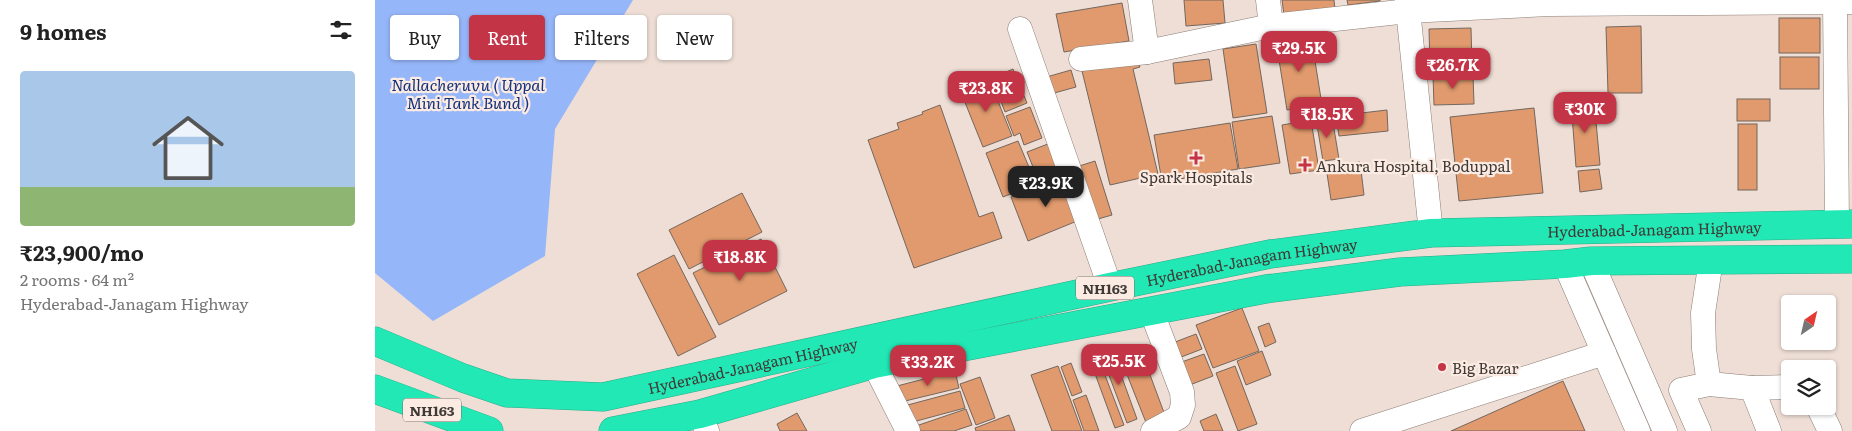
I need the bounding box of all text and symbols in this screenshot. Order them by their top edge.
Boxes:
text: 9 homes [20,15,107,46]
chip: Buy [390,15,459,60]
chip: Rent [469,15,545,60]
chip: Filters [555,15,647,60]
chip: New [657,15,732,60]
icon: filters [327,16,355,44]
pin: ₹29.5K [1258,30,1340,73]
text: ₹29.5K [1272,35,1326,59]
pin: ₹26.7K [1412,48,1494,90]
text: ₹26.7K [1426,52,1480,76]
pin: ₹23.8K [945,70,1027,113]
water label: Nallacheruvu ( Uppal Mini Tank Bund ) [391,72,545,114]
text: ₹23.8K [959,75,1013,99]
pin: ₹30K [1555,92,1615,134]
pin: ₹18.5K [1286,96,1368,139]
text: ₹30K [1564,96,1606,120]
text: ₹18.5K [1301,101,1353,125]
icon: home [143,103,233,193]
marker: Spark Hospitals [1189,151,1203,165]
place label: Ankura Hospital, Boduppal [1316,154,1511,177]
marker: Ankura Hospital, Boduppal [1298,158,1312,172]
place label: Spark Hospitals [1140,165,1252,188]
pin: ₹23.9K [1005,166,1087,208]
text: ₹23.9K [1019,170,1073,194]
street label: Hyderabad-Janagam Highway [1547,214,1762,242]
street label: Hyderabad-Janagam Highway [1144,231,1359,291]
text: ₹23,900/mo [20,236,144,267]
pin: ₹18.8K [699,240,781,282]
text: ₹18.8K [713,244,767,268]
text: 2 rooms · 64 m² [20,267,134,291]
road number: NH163 [1076,276,1134,300]
text: Hyderabad-Janagam Highway [20,291,249,315]
north arrow [1781,295,1836,350]
map controls [1781,295,1836,415]
street label: Hyderabad-Janagam Highway [645,331,860,399]
pin: ₹33.2K [887,344,969,387]
pin: ₹25.5K [1078,344,1160,386]
text: ₹25.5K [1092,348,1146,372]
text: ₹33.2K [901,349,955,373]
place label: Big Bazar [1452,356,1519,379]
button: layers [1781,360,1836,415]
marker: Big Bazar [1436,361,1448,373]
road number: NH163 [403,398,461,422]

